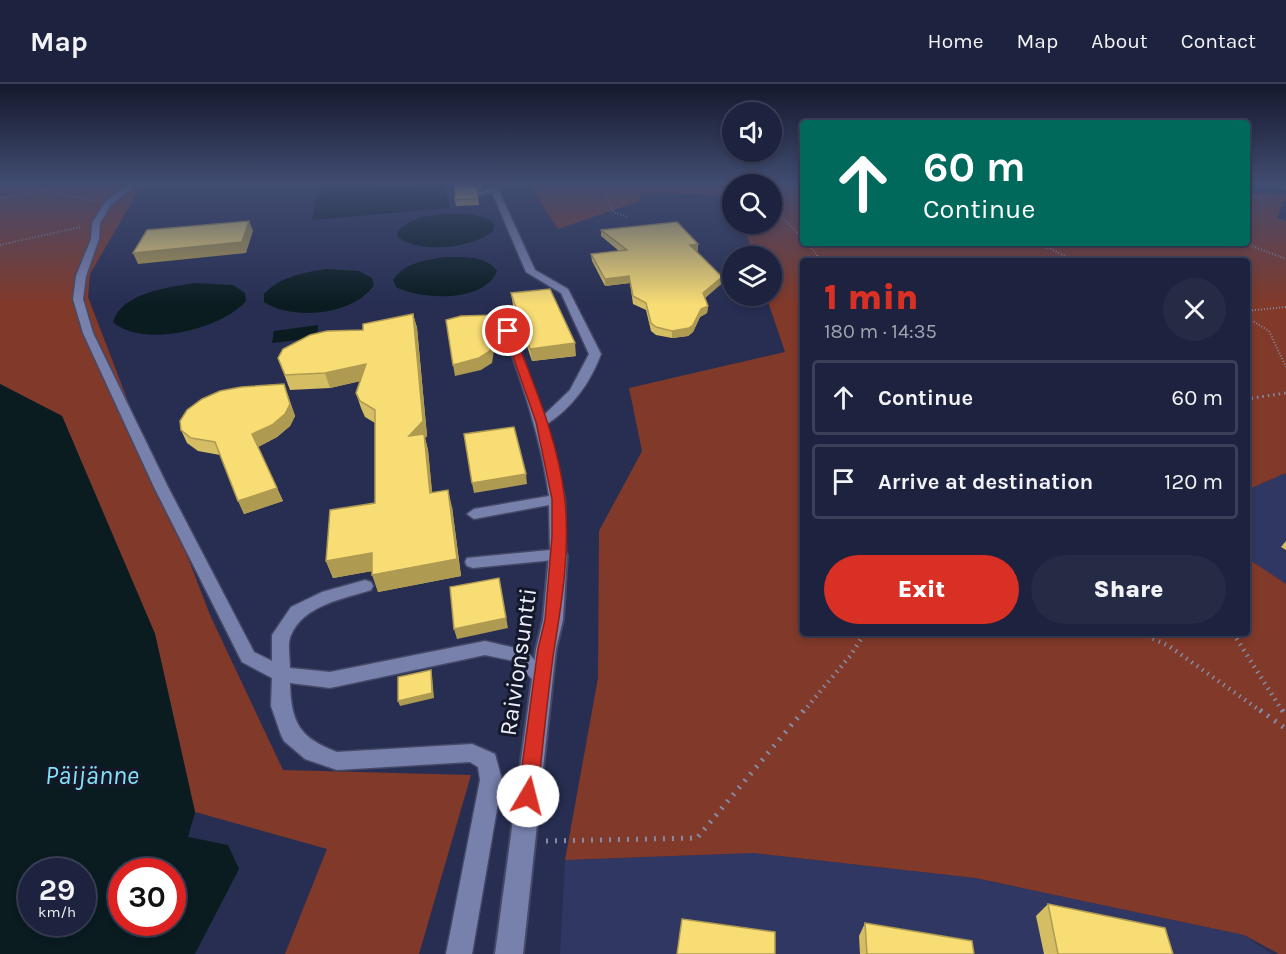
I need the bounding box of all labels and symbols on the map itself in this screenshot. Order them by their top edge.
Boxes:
pin [482,305,533,356]
street label: Raivionsuntti [494,586,542,738]
water label: Päijänne [45,760,139,791]
position arrow [496,764,560,828]
speed limit sign: 30 [108,858,186,936]

